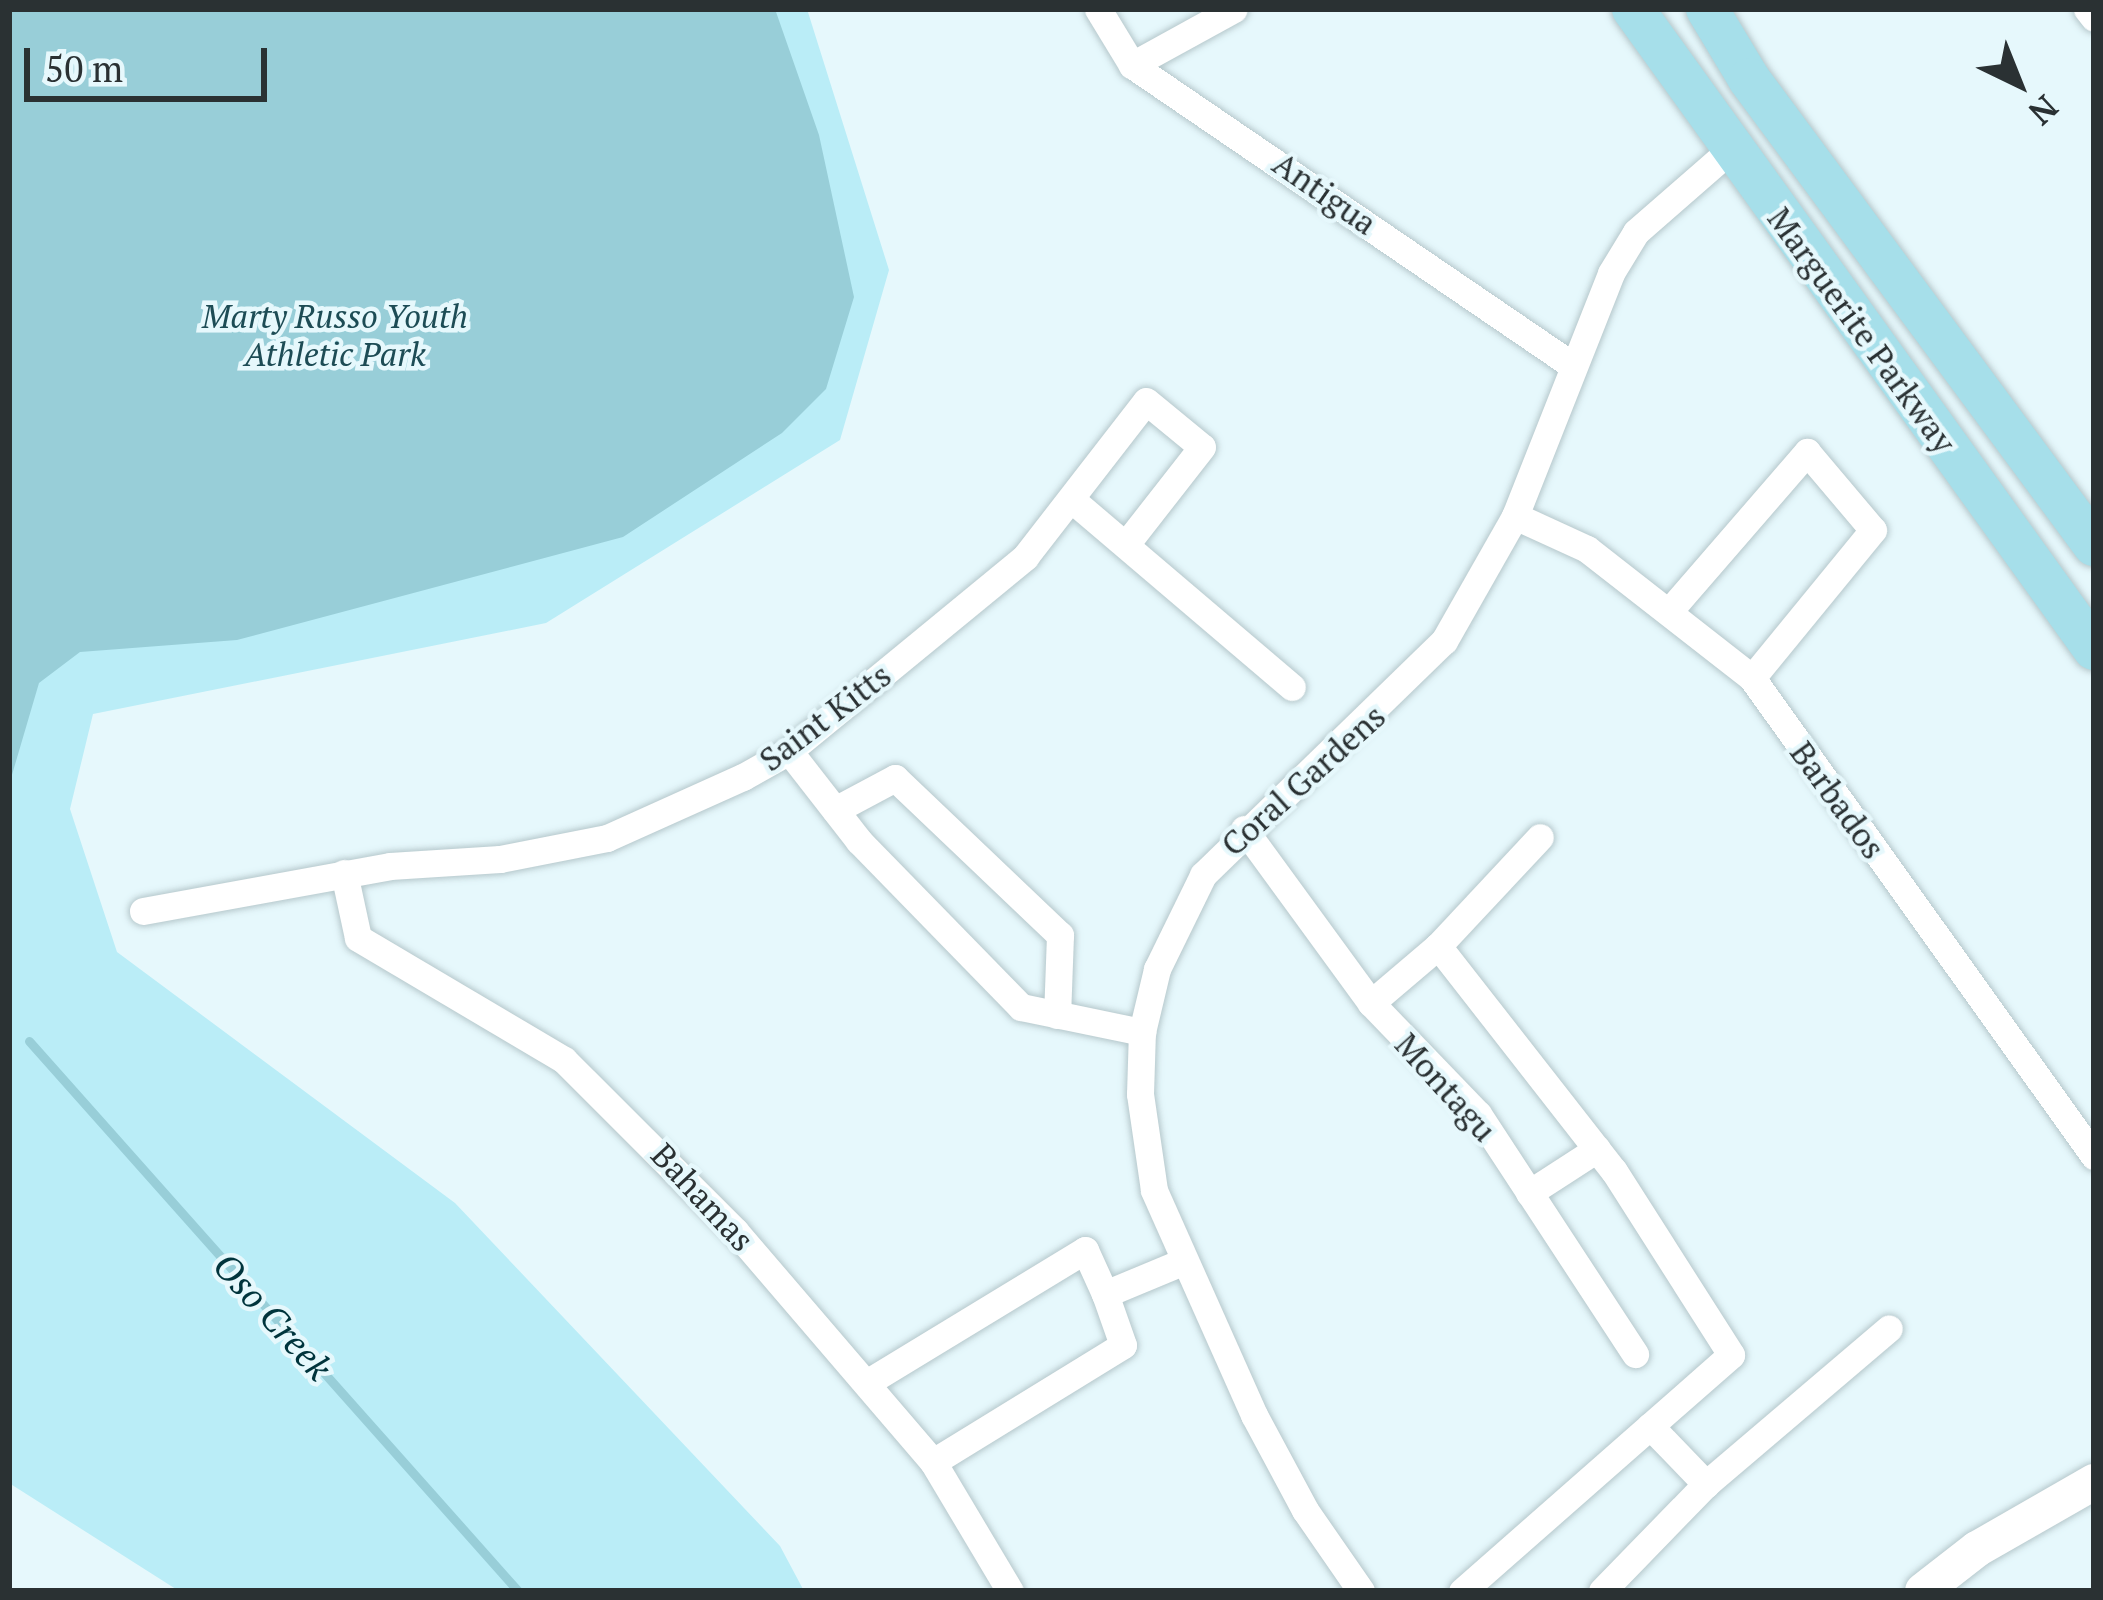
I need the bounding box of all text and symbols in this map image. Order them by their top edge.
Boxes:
scale bar [30,24,273,98]
north arrow [1959,24,2079,144]
text: 50 m [45,45,123,92]
text: N [2020,86,2068,135]
street label: Antigua [1266,143,1384,243]
street label: Marguerite Parkway [1760,200,1964,460]
park label: Marty Russo Youth Athletic Park [202,296,468,374]
street label: Saint Kitts [752,655,898,779]
street label: Coral Gardens [1213,696,1393,864]
street label: Barbados [1782,734,1894,866]
street label: Montagu [1387,1025,1505,1149]
street label: Bahamas [643,1135,763,1259]
water label: Oso Creek [205,1244,341,1388]

